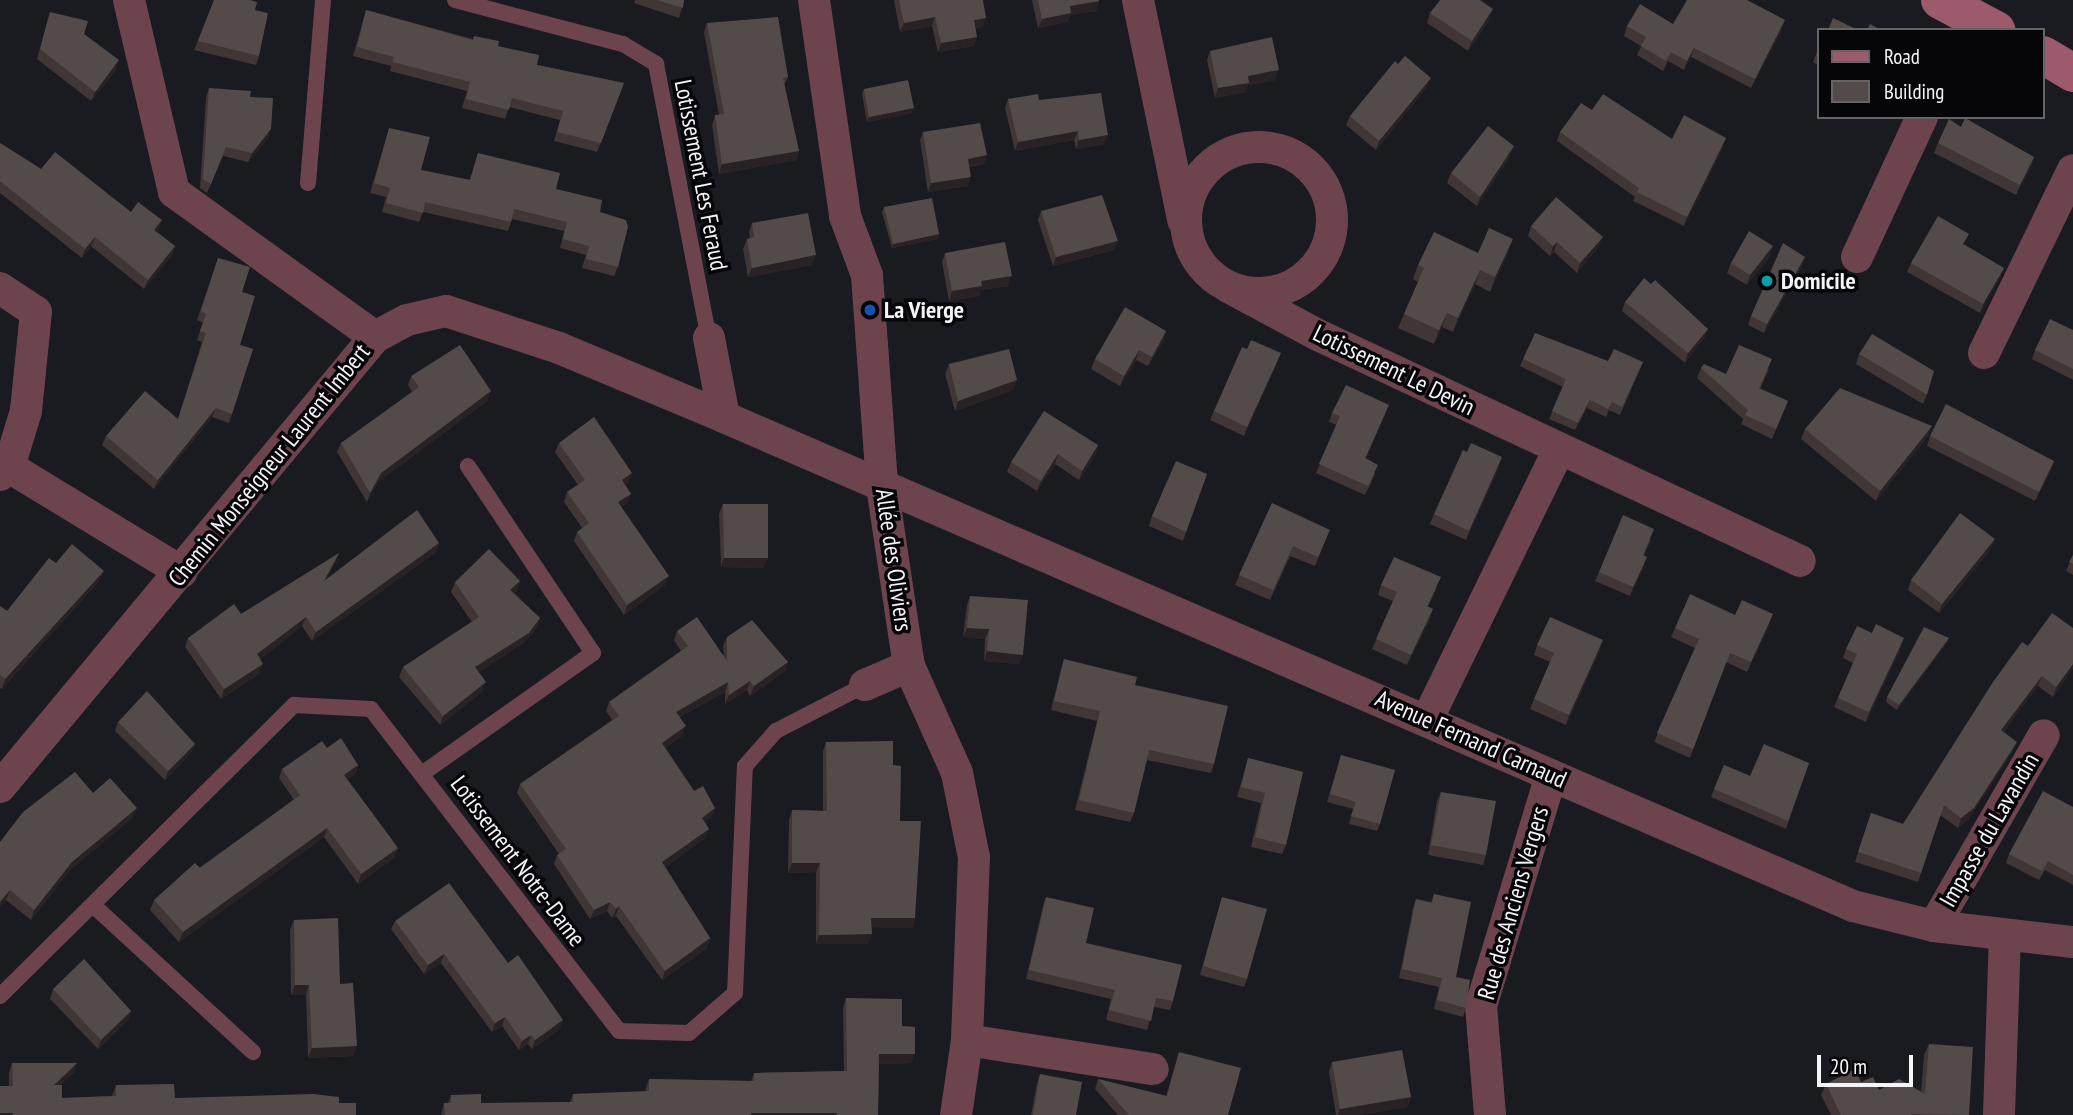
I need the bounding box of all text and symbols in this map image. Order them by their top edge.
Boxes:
legend [1818,28,2045,119]
text: Road [1884,43,1920,70]
street label: Lotissement Les Feraud [668,77,734,273]
text: Building [1884,78,1944,105]
place label: Domicile [1781,267,1856,295]
marker: Domicile [1759,273,1775,289]
place label: La Vierge [884,296,965,324]
marker: La Vierge [862,302,878,318]
street label: Lotissement Le Devin [1309,318,1479,422]
street label: Chemin Monseigneur Laurent Imbert [162,338,376,592]
street label: Allée des Oliviers [870,487,918,633]
street label: Avenue Fernand Carnaud [1371,684,1571,794]
street label: Impasse du Lavandin [1933,748,2045,912]
street label: Lotissement Notre-Dame [444,770,592,952]
street label: Rue des Anciens Vergers [1471,802,1555,1004]
scale bar [1821,1042,1917,1086]
text: 20 m [1830,1053,1867,1080]

